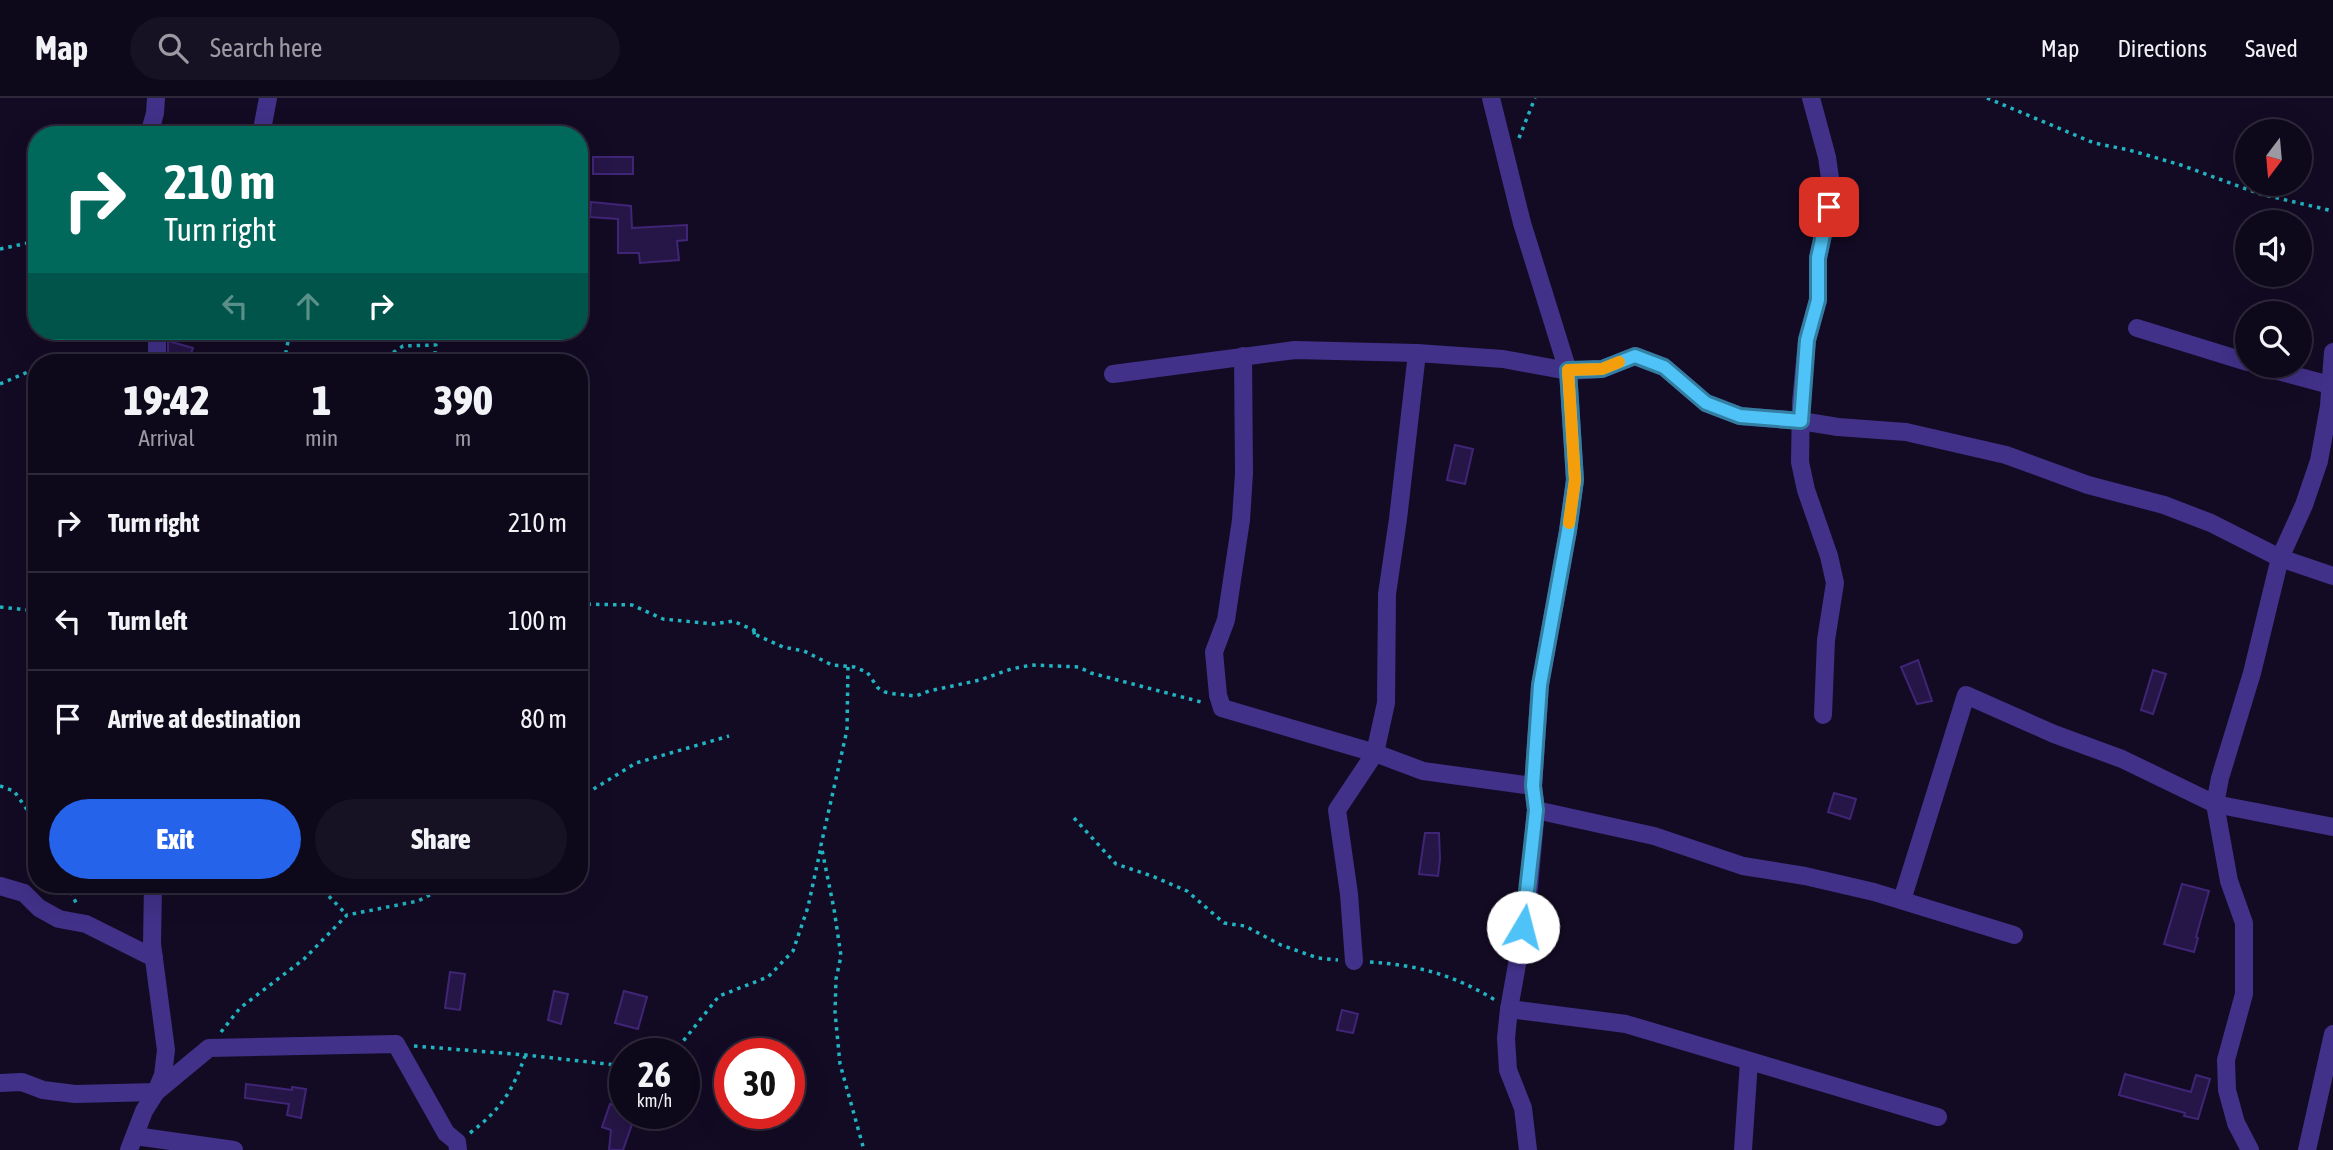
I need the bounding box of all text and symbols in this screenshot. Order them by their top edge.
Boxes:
search box [130,17,620,80]
text: Map [35,29,88,67]
icon: search [154,29,192,67]
text: Search here [210,33,322,63]
text: Map [2041,35,2079,62]
text: Directions [2117,35,2207,62]
text: Saved [2245,35,2298,62]
north arrow [2235,119,2312,196]
map controls [2235,119,2312,378]
text: 210 m [164,153,275,209]
icon: right [49,154,140,245]
pin [1799,177,1859,237]
icon: arrive [1810,188,1848,226]
button: sound [2235,210,2312,287]
text: Turn right [164,211,277,248]
icon: left [216,287,254,325]
icon: ahead [289,287,327,325]
icon: right [362,287,400,325]
button: search [2235,301,2312,378]
text: 19:42 [123,376,210,424]
text: 1 [312,376,331,424]
text: 390 [433,376,493,424]
text: Arrival [138,425,195,451]
text: min [305,425,338,451]
text: m [455,425,471,451]
icon: right [49,504,87,542]
text: Turn right [108,508,199,538]
text: 210 m [508,508,567,538]
icon: left [49,602,87,640]
text: Turn left [108,606,188,636]
text: 100 m [508,606,567,636]
icon: arrive [49,700,87,738]
text: Arrive at destination [108,704,301,734]
text: 80 m [520,704,567,734]
button: Exit [49,799,301,879]
button: Share [315,799,567,879]
position arrow [1486,890,1560,964]
speed limit sign: 30 [714,1038,805,1129]
text: 26 [638,1054,671,1094]
text: km/h [637,1090,672,1111]

